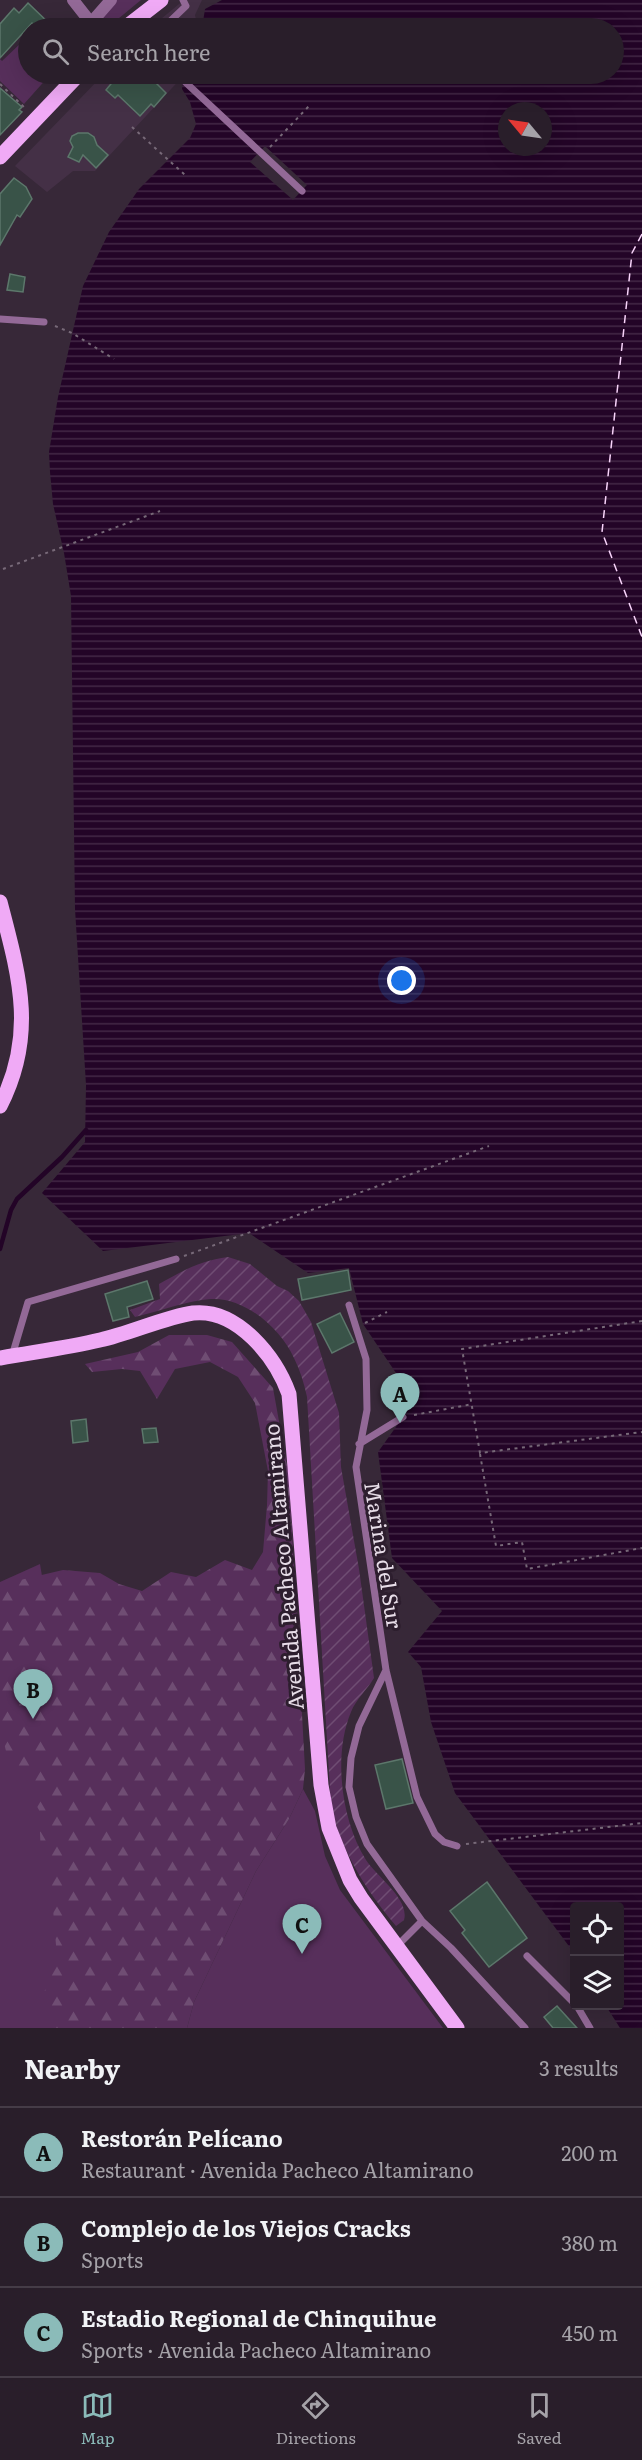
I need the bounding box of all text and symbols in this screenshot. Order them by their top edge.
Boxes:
search box [18,18,624,84]
icon: search [39,35,72,68]
text: Search here [87,35,210,68]
north arrow [498,102,552,156]
your location [387,966,416,995]
pin: A [380,1374,420,1423]
street label: Avenida Pacheco Altamirano [254,1423,310,1711]
street label: Marina del Sur [358,1479,412,1631]
pin: B [14,1670,52,1719]
map controls [570,1902,624,2010]
button: locate [570,1902,624,1956]
pin: C [282,1904,322,1954]
button: layers [570,1956,624,2010]
text: Nearby [24,2048,120,2087]
text: 3 results [539,2052,618,2082]
text: Restorán Pelícano [81,2121,283,2154]
text: A [36,2137,51,2167]
text: 200 m [561,2137,618,2167]
text: Restaurant · Avenida Pacheco Altamirano [81,2154,474,2184]
text: Complejo de los Viejos Cracks [81,2211,411,2244]
text: B [37,2227,50,2257]
text: 380 m [561,2227,618,2257]
text: Sports [81,2244,143,2274]
text: Estadio Regional de Chinquihue [81,2301,437,2334]
text: C [36,2317,51,2347]
text: 450 m [562,2317,618,2347]
text: Sports · Avenida Pacheco Altamirano [81,2334,431,2364]
tab: Map [81,2389,115,2449]
tab: Directions [276,2389,356,2449]
tab: Saved [517,2389,561,2449]

